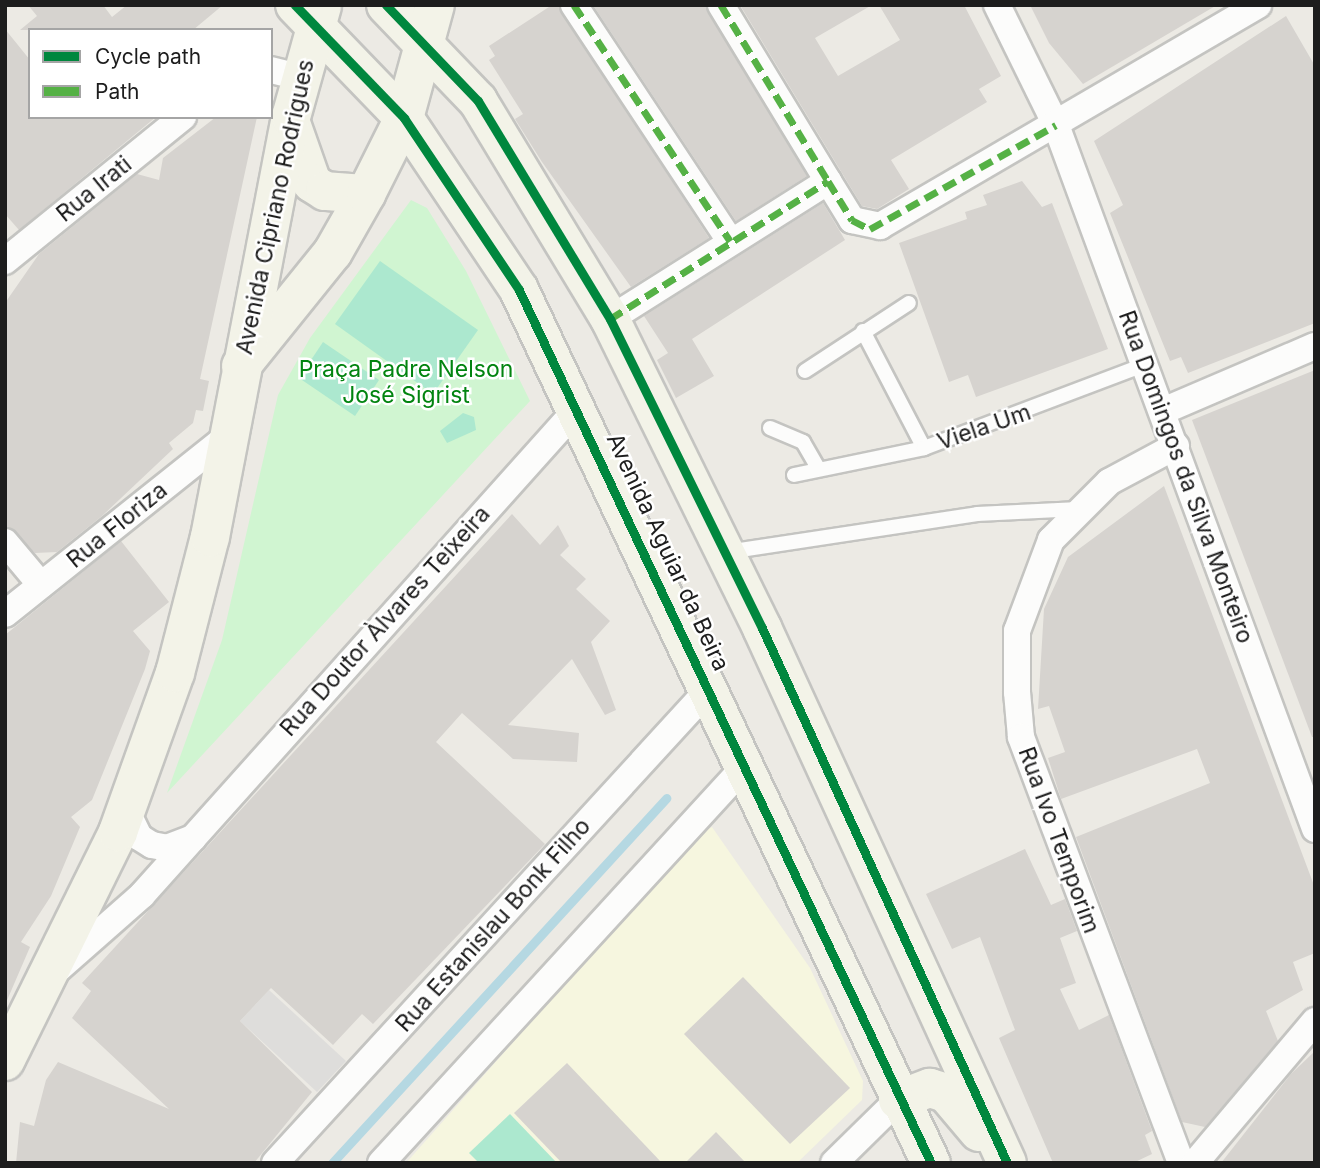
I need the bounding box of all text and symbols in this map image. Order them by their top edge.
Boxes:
legend [28,28,273,119]
text: Cycle path [95,44,201,69]
street label: Avenida Cipriano Rodrigues [230,57,320,357]
text: Path [95,79,140,104]
street label: Rua Irati [51,150,137,228]
street label: Rua Domingos da Silva Monteiro [1113,307,1259,647]
park label: Praça Padre Nelson José Sigrist [299,355,513,409]
street label: Viela Um [934,398,1034,456]
street label: Avenida Aguiar da Beira [601,429,735,675]
street label: Rua Floriza [61,476,173,574]
street label: Rua Doutor Àlvares Teixeira [274,500,496,742]
street label: Rua Ivo Temporim [1013,743,1105,937]
street label: Rua Estanislau Bonk Filho [390,813,596,1037]

